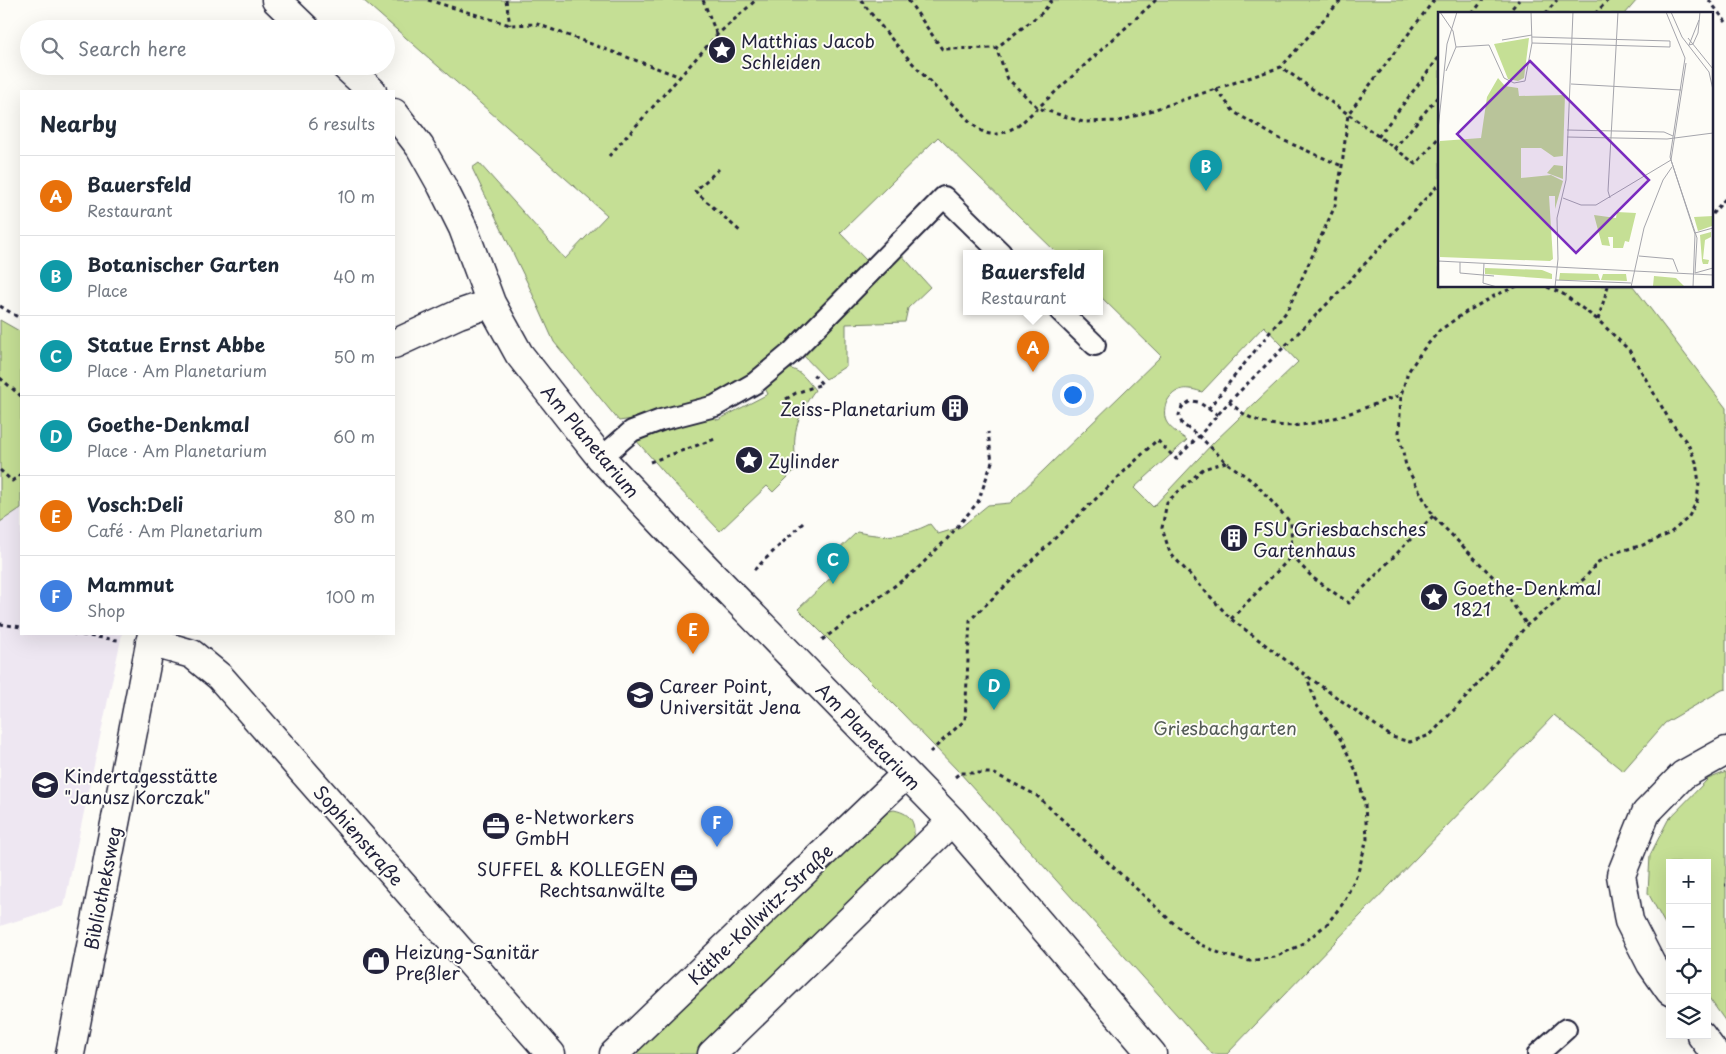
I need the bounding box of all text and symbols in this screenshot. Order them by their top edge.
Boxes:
inset map [1438,12,1714,288]
search box [20,20,395,75]
place label: Matthias Jacob Schleiden [741,27,875,75]
icon: search [38,34,66,62]
text: Search here [78,34,187,62]
place icon: Matthias Jacob Schleiden [707,35,737,65]
text: Nearby [40,107,117,139]
text: 6 results [308,111,375,135]
pin: B [1190,150,1222,191]
text: Bauersfeld [87,170,191,198]
text: A [50,184,62,208]
text: 10 m [338,184,375,208]
text: Restaurant [87,198,173,222]
text: Botanischer Garten [87,250,279,278]
popup [963,250,1103,315]
text: Bauersfeld [981,257,1085,285]
text: B [51,264,61,288]
text: 40 m [333,264,375,288]
text: Place [87,278,128,302]
text: Restaurant [981,285,1066,309]
text: Statue Ernst Abbe [87,330,265,358]
pin: A [1017,331,1049,372]
text: C [50,344,62,368]
text: 50 m [334,344,375,368]
text: Place · Am Planetarium [87,358,267,382]
street label: Am Planetarium [536,379,646,503]
your location [1060,382,1086,408]
building icon: Zeiss-Planetarium [940,393,970,423]
place label: Zeiss-Planetarium [780,395,936,422]
text: Goethe-Denkmal [87,410,249,438]
text: D [50,424,62,448]
text: 60 m [333,424,375,448]
text: Place · Am Planetarium [87,438,267,462]
place icon: Zylinder [734,445,764,475]
place label: Zylinder [768,447,840,474]
text: Vosch:Deli [87,490,183,518]
text: E [51,504,61,528]
text: 80 m [333,504,375,528]
place label: FSU Griesbachsches Gartenhaus [1253,515,1426,563]
text: Café · Am Planetarium [87,518,263,542]
building icon: FSU Griesbachsches Gartenhaus [1219,523,1249,553]
pin: C [817,543,849,584]
text: Mammut [87,570,174,598]
place label: Goethe-Denkmal 1821 [1453,574,1602,622]
place icon: Goethe-Denkmal 1821 [1419,582,1449,612]
text: F [51,584,61,608]
text: 100 m [326,584,375,608]
text: Shop [87,598,125,622]
pin: E [677,613,709,654]
pin: D [978,669,1010,710]
place label: Career Point, Universität Jena [659,672,801,720]
street label: Am Planetarium [810,676,928,796]
school or university icon: Career Point, Universität Jena [625,680,655,710]
park label: Griesbachgarten [1153,714,1297,741]
place label: Kindertagesstätte "Janusz Korczak" [64,762,218,810]
school or university icon: Kindertagesstätte "Janusz Korczak" [30,770,60,800]
street label: Sophienstraße [308,779,410,891]
place label: e-Networkers GmbH [515,803,634,851]
pin: F [701,806,733,847]
office icon: e-Networkers GmbH [481,811,511,841]
street label: Bibliotheksweg [77,824,127,952]
street label: Käthe-Kollwitz-Straße [681,837,839,991]
place label: SUFFEL & KOLLEGEN Rechtsanwälte [477,855,665,903]
map controls [1666,859,1711,1039]
button: + [1666,859,1711,904]
office icon: SUFFEL & KOLLEGEN Rechtsanwälte [669,863,699,893]
button: − [1666,904,1711,949]
place label: Heizung-Sanitär Preßler [395,938,540,986]
shop icon: Heizung-Sanitär Preßler [361,946,391,976]
button: locate [1666,949,1711,994]
button: layers [1666,994,1711,1039]

